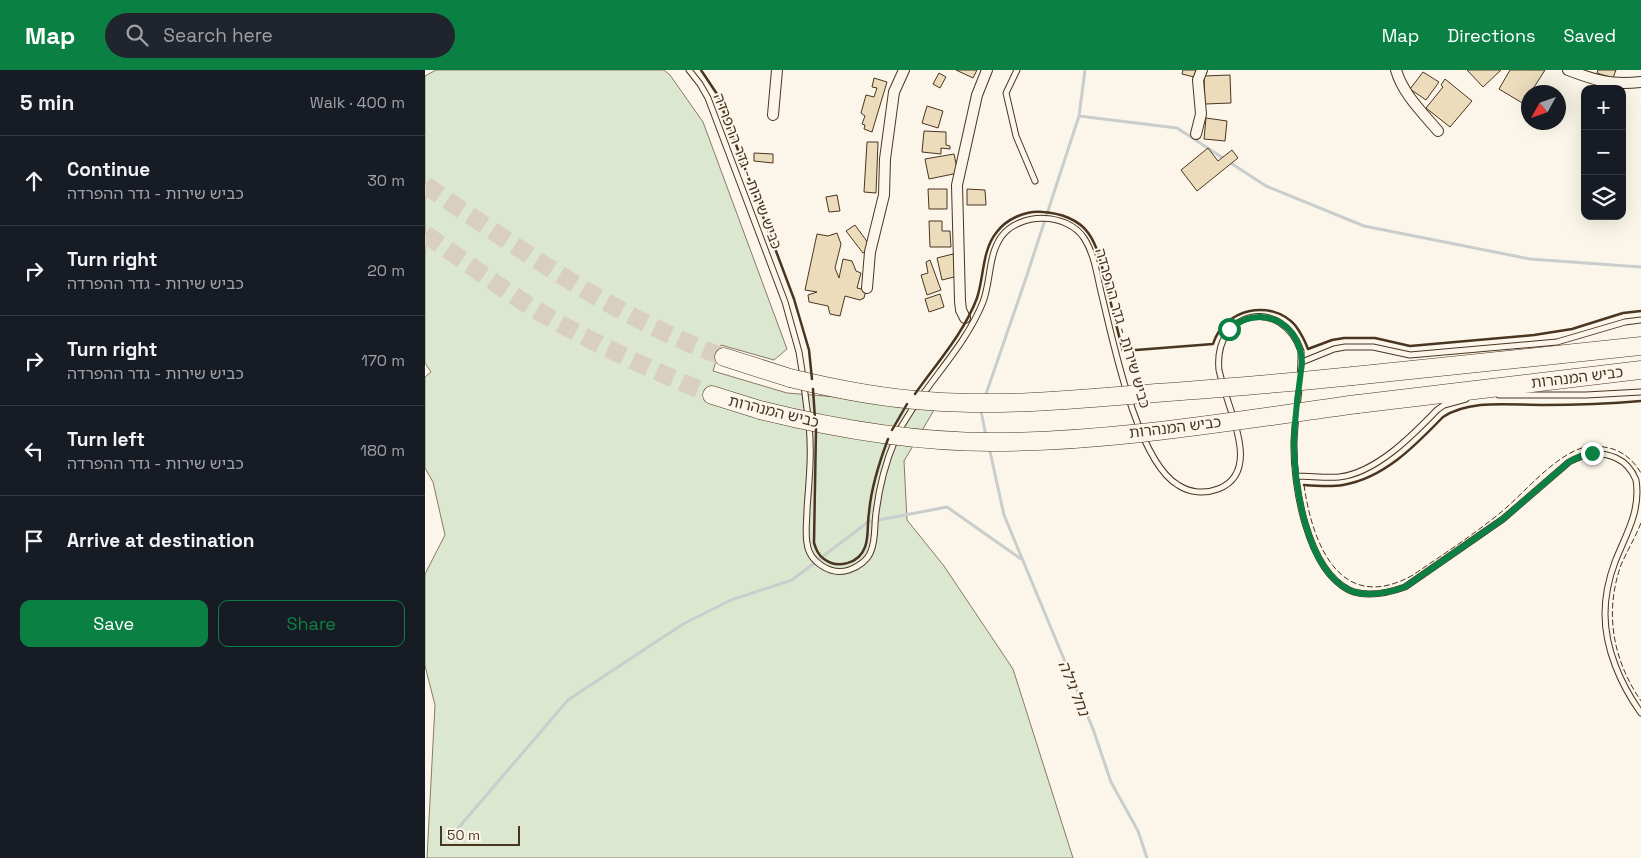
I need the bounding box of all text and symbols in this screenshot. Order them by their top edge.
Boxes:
search box [105,13,455,58]
text: Map [25,20,75,51]
icon: search [123,21,151,49]
text: Search here [163,23,273,48]
text: Map [1382,24,1419,47]
text: Directions [1447,24,1536,47]
text: Saved [1564,24,1616,47]
north arrow [1521,85,1566,130]
map controls [1581,85,1626,220]
button: + [1581,85,1626,130]
text: 5 min [20,89,74,116]
street label: כביש שירות - גדר ההפרדה [709,90,787,252]
text: Walk · 400 m [310,92,405,113]
button: − [1581,130,1626,175]
text: Continue [67,157,150,182]
icon: ahead [20,167,48,195]
text: 30 m [367,170,405,191]
button: layers [1581,175,1626,220]
text: כביש שירות - גדר ההפרדה [67,183,244,204]
street label: כביש שירות - גדר ההפרדה [1091,246,1155,410]
text: Turn right [67,247,157,272]
icon: right [20,257,48,285]
text: 20 m [367,260,405,281]
text: כביש שירות - גדר ההפרדה [67,273,244,294]
route start [1218,318,1241,341]
text: Turn right [67,337,157,362]
icon: right [20,347,48,375]
text: 170 m [361,350,405,371]
street label: כביש המנהרות [1530,362,1624,392]
text: כביש שירות - גדר ההפרדה [67,363,244,384]
street label: כביש המנהרות [727,391,821,431]
street label: כביש המנהרות [1128,412,1222,442]
text: Turn left [67,427,145,452]
icon: left [20,437,48,465]
text: 180 m [360,440,405,461]
route end [1581,442,1604,465]
text: כביש שירות - גדר ההפרדה [67,453,244,474]
icon: arrive [20,527,48,555]
text: Arrive at destination [67,528,255,553]
button: Save [20,600,208,647]
button: Share [218,600,405,647]
water label: נחל גילה [1053,657,1095,720]
scale bar [440,823,520,846]
text: 50 m [447,826,480,844]

